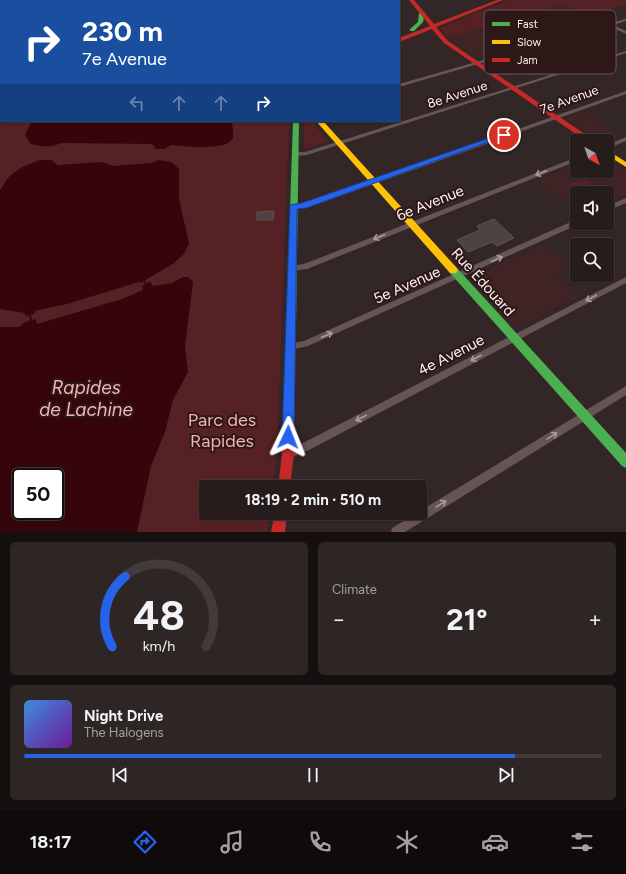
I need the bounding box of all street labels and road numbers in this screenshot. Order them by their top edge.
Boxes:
street label: 8e Avenue [425,78,489,111]
street label: 7e Avenue [538,82,601,117]
street label: 6e Avenue [394,181,466,225]
street label: Rue Édouard [448,244,518,320]
street label: 5e Avenue [371,262,443,308]
street label: 4e Avenue [415,331,487,379]

